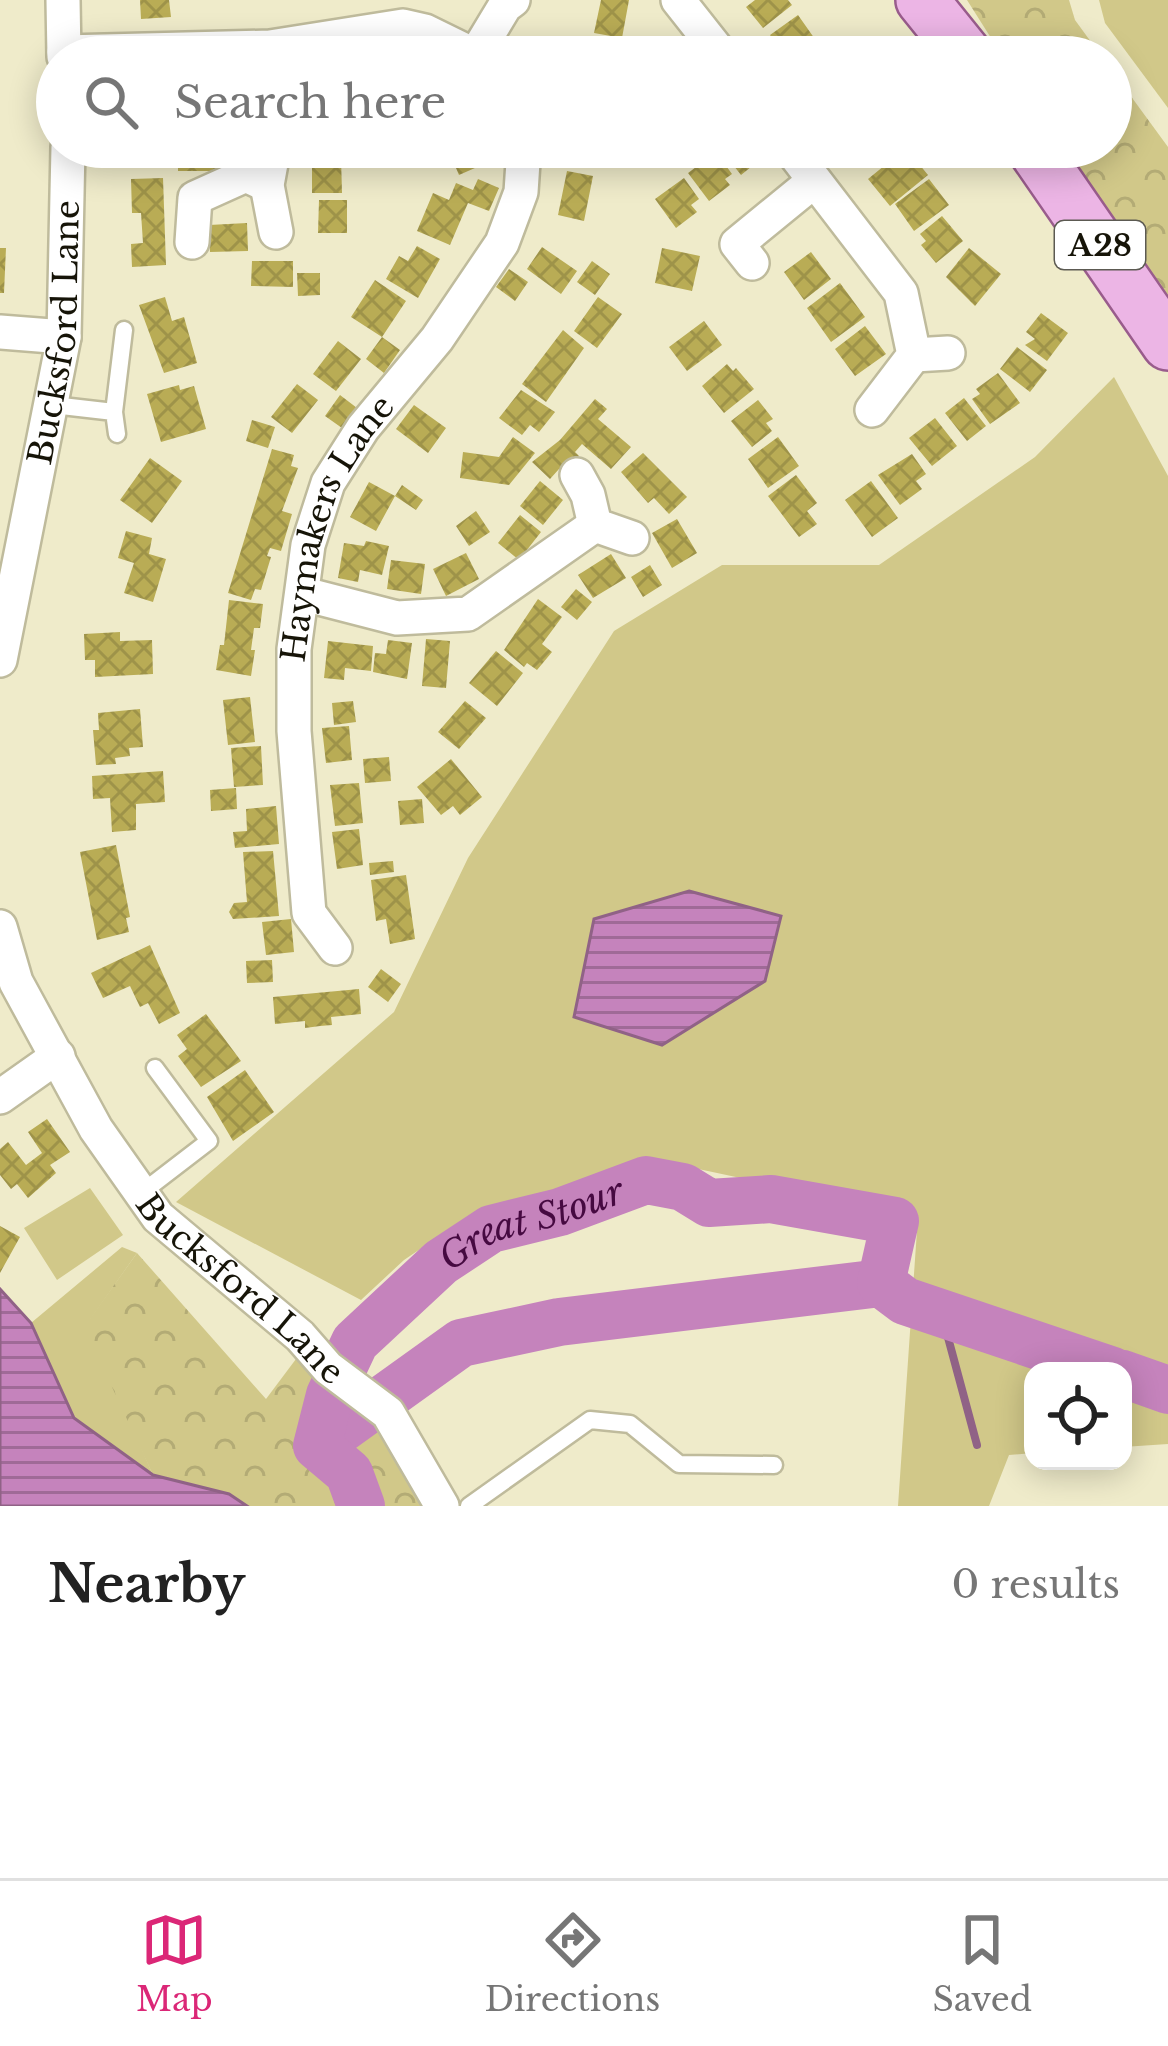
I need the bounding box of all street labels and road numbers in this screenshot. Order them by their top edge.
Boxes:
street label: Bucksford Lane [19,200,87,468]
road number: A28 [1055,221,1145,269]
street label: Haymakers Lane [272,386,402,664]
street label: Bucksford Lane [127,1185,352,1393]

